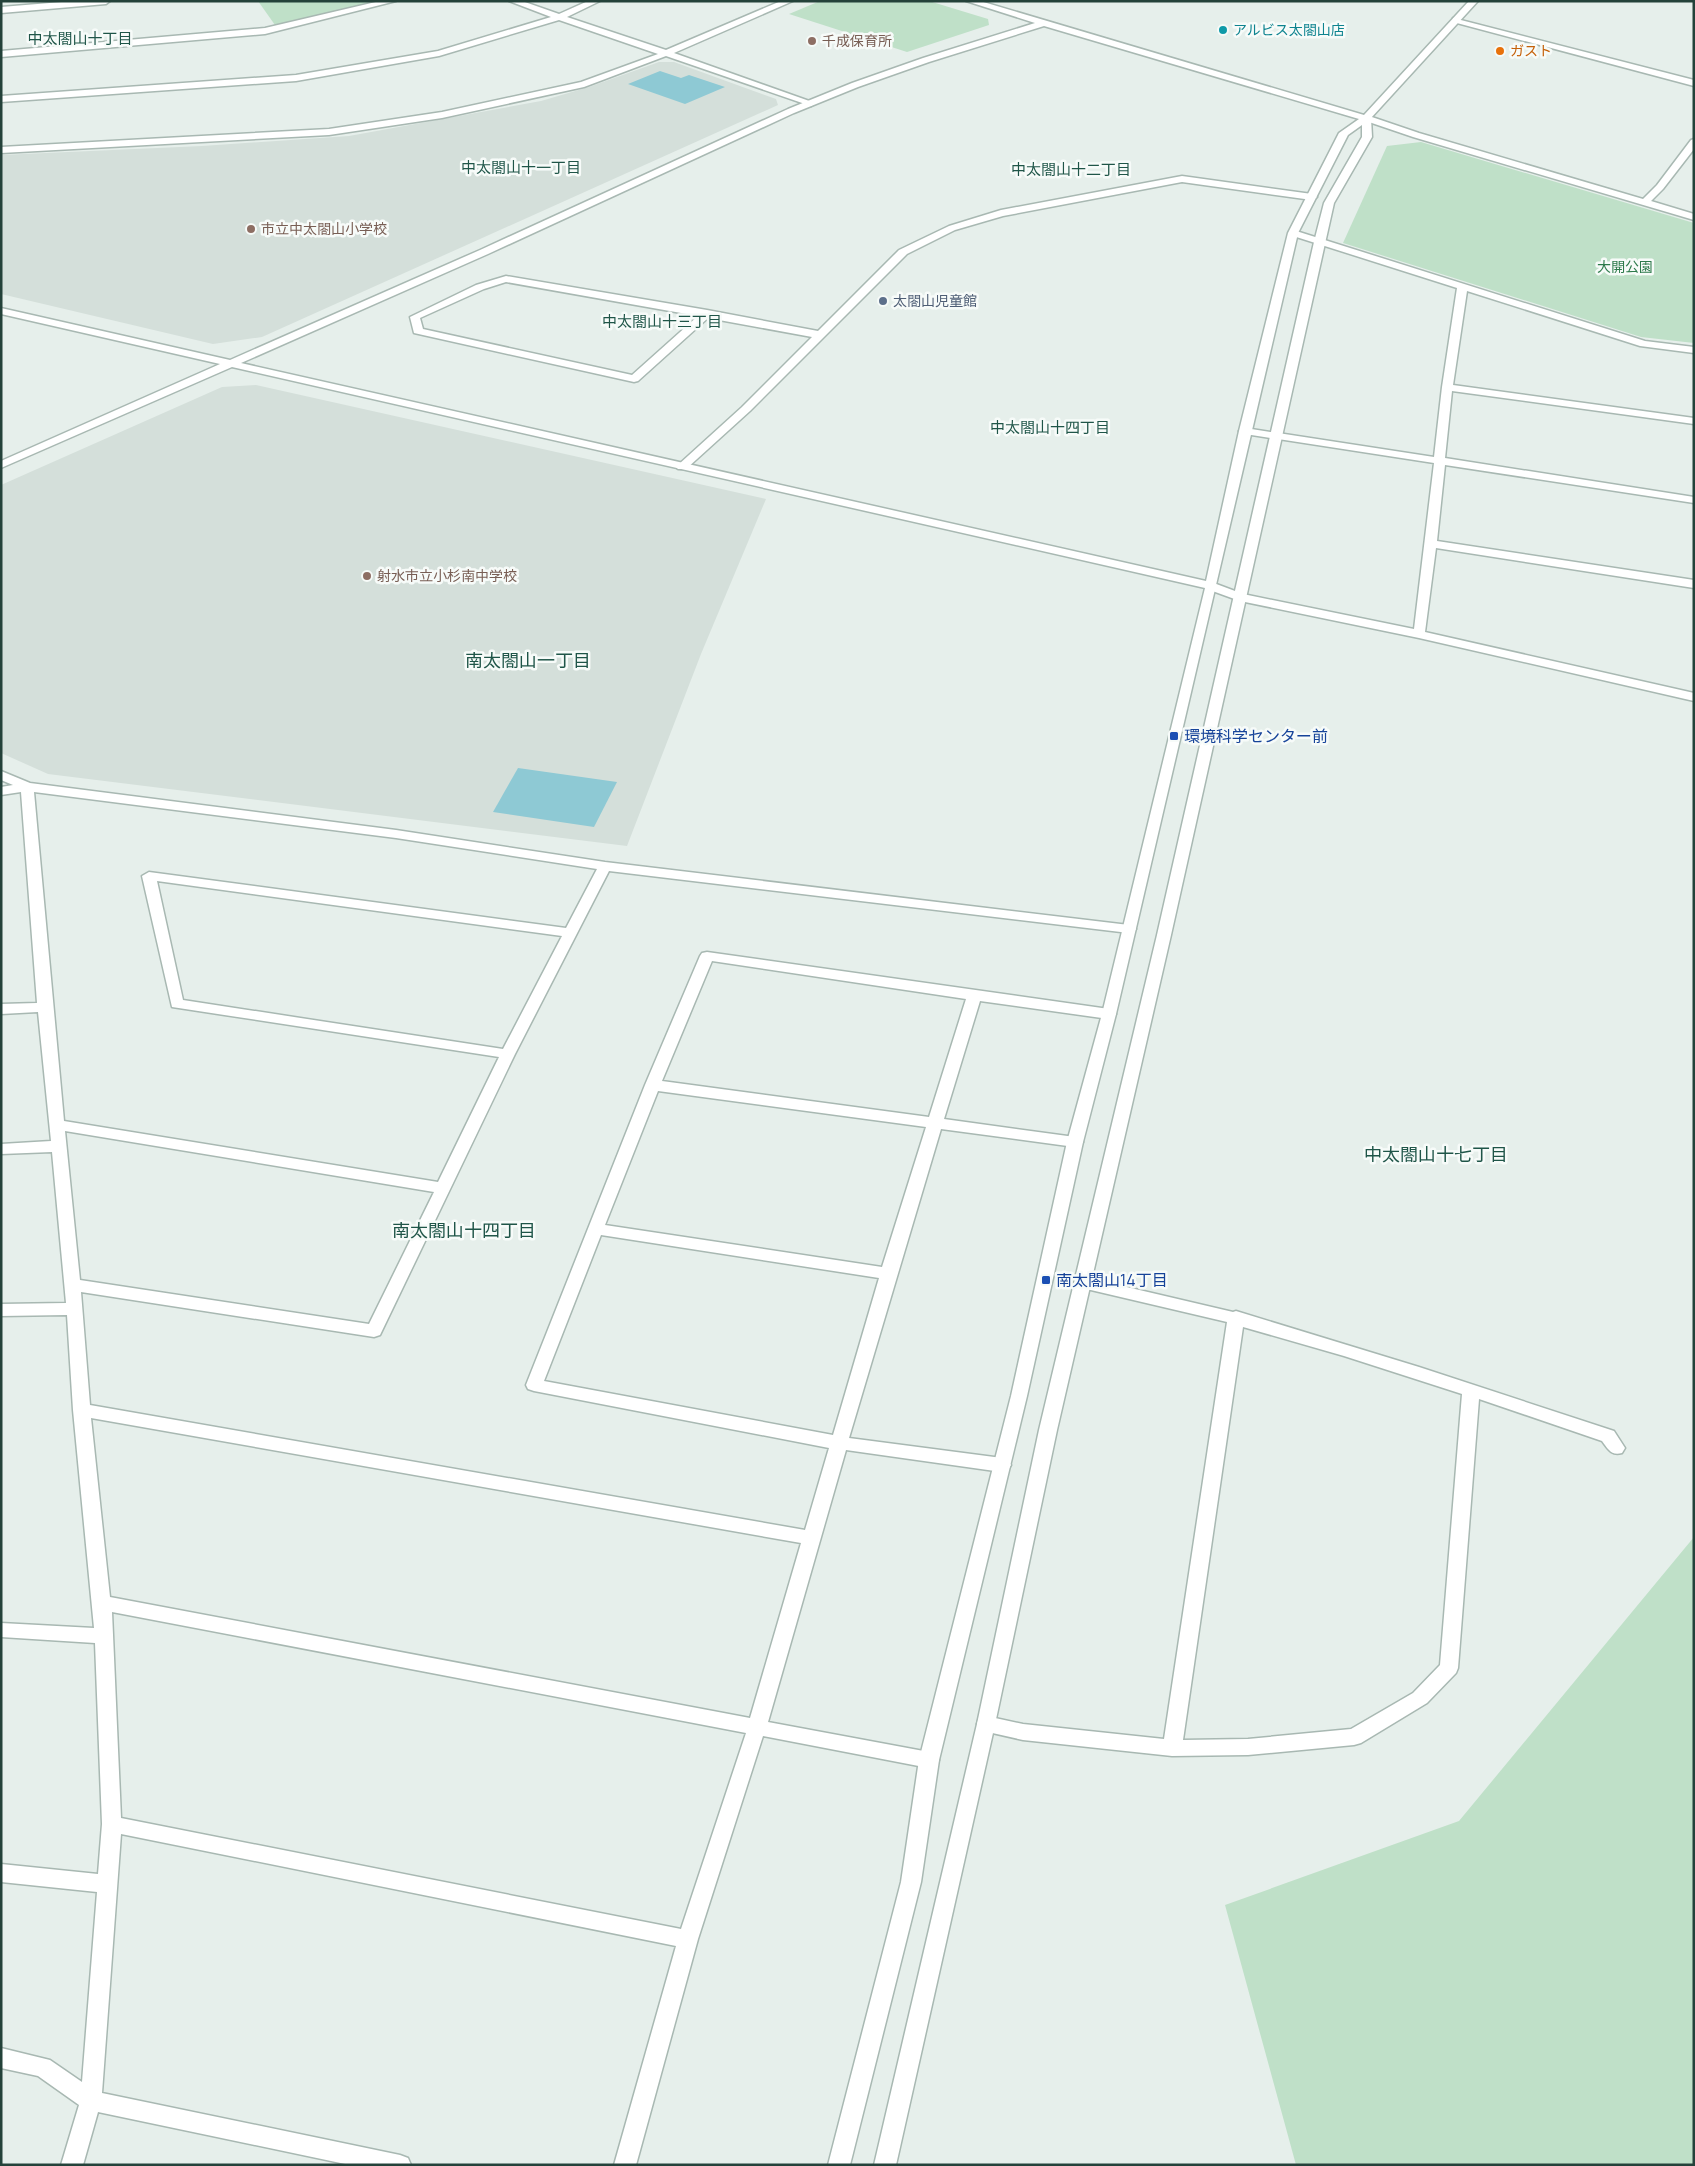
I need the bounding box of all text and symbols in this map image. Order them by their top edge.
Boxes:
place label: アルビス太閤山店 [1233,20,1345,39]
marker: アルビス太閤山店 [1217,24,1229,36]
district label: 中太閤山十丁目 [27,28,133,49]
place label: 千成保育所 [822,31,892,50]
marker: 千成保育所 [806,35,818,47]
place label: ガスト [1510,41,1552,60]
marker: ガスト [1494,45,1506,57]
district label: 中太閤山十一丁目 [461,157,581,178]
district label: 中太閤山十二丁目 [1011,159,1131,180]
place label: 市立中太閤山小学校 [261,219,387,238]
marker: 市立中太閤山小学校 [245,223,257,235]
park label: 大開公園 [1597,257,1653,276]
place label: 太閤山児童館 [893,291,977,310]
marker: 太閤山児童館 [877,295,889,307]
district label: 中太閤山十三丁目 [602,311,722,332]
district label: 中太閤山十四丁目 [990,417,1110,438]
place label: 射水市立小杉南中学校 [377,566,517,585]
marker: 射水市立小杉南中学校 [361,570,373,582]
district label: 南太閤山一丁目 [465,648,591,672]
place label: 環境科学センター前 [1184,725,1328,747]
marker: 環境科学センター前 [1168,730,1180,742]
district label: 中太閤山十七丁目 [1364,1142,1508,1166]
district label: 南太閤山十四丁目 [392,1218,536,1242]
place label: 南太閤山14丁目 [1056,1269,1168,1291]
marker: 南太閤山14丁目 [1040,1274,1052,1286]

